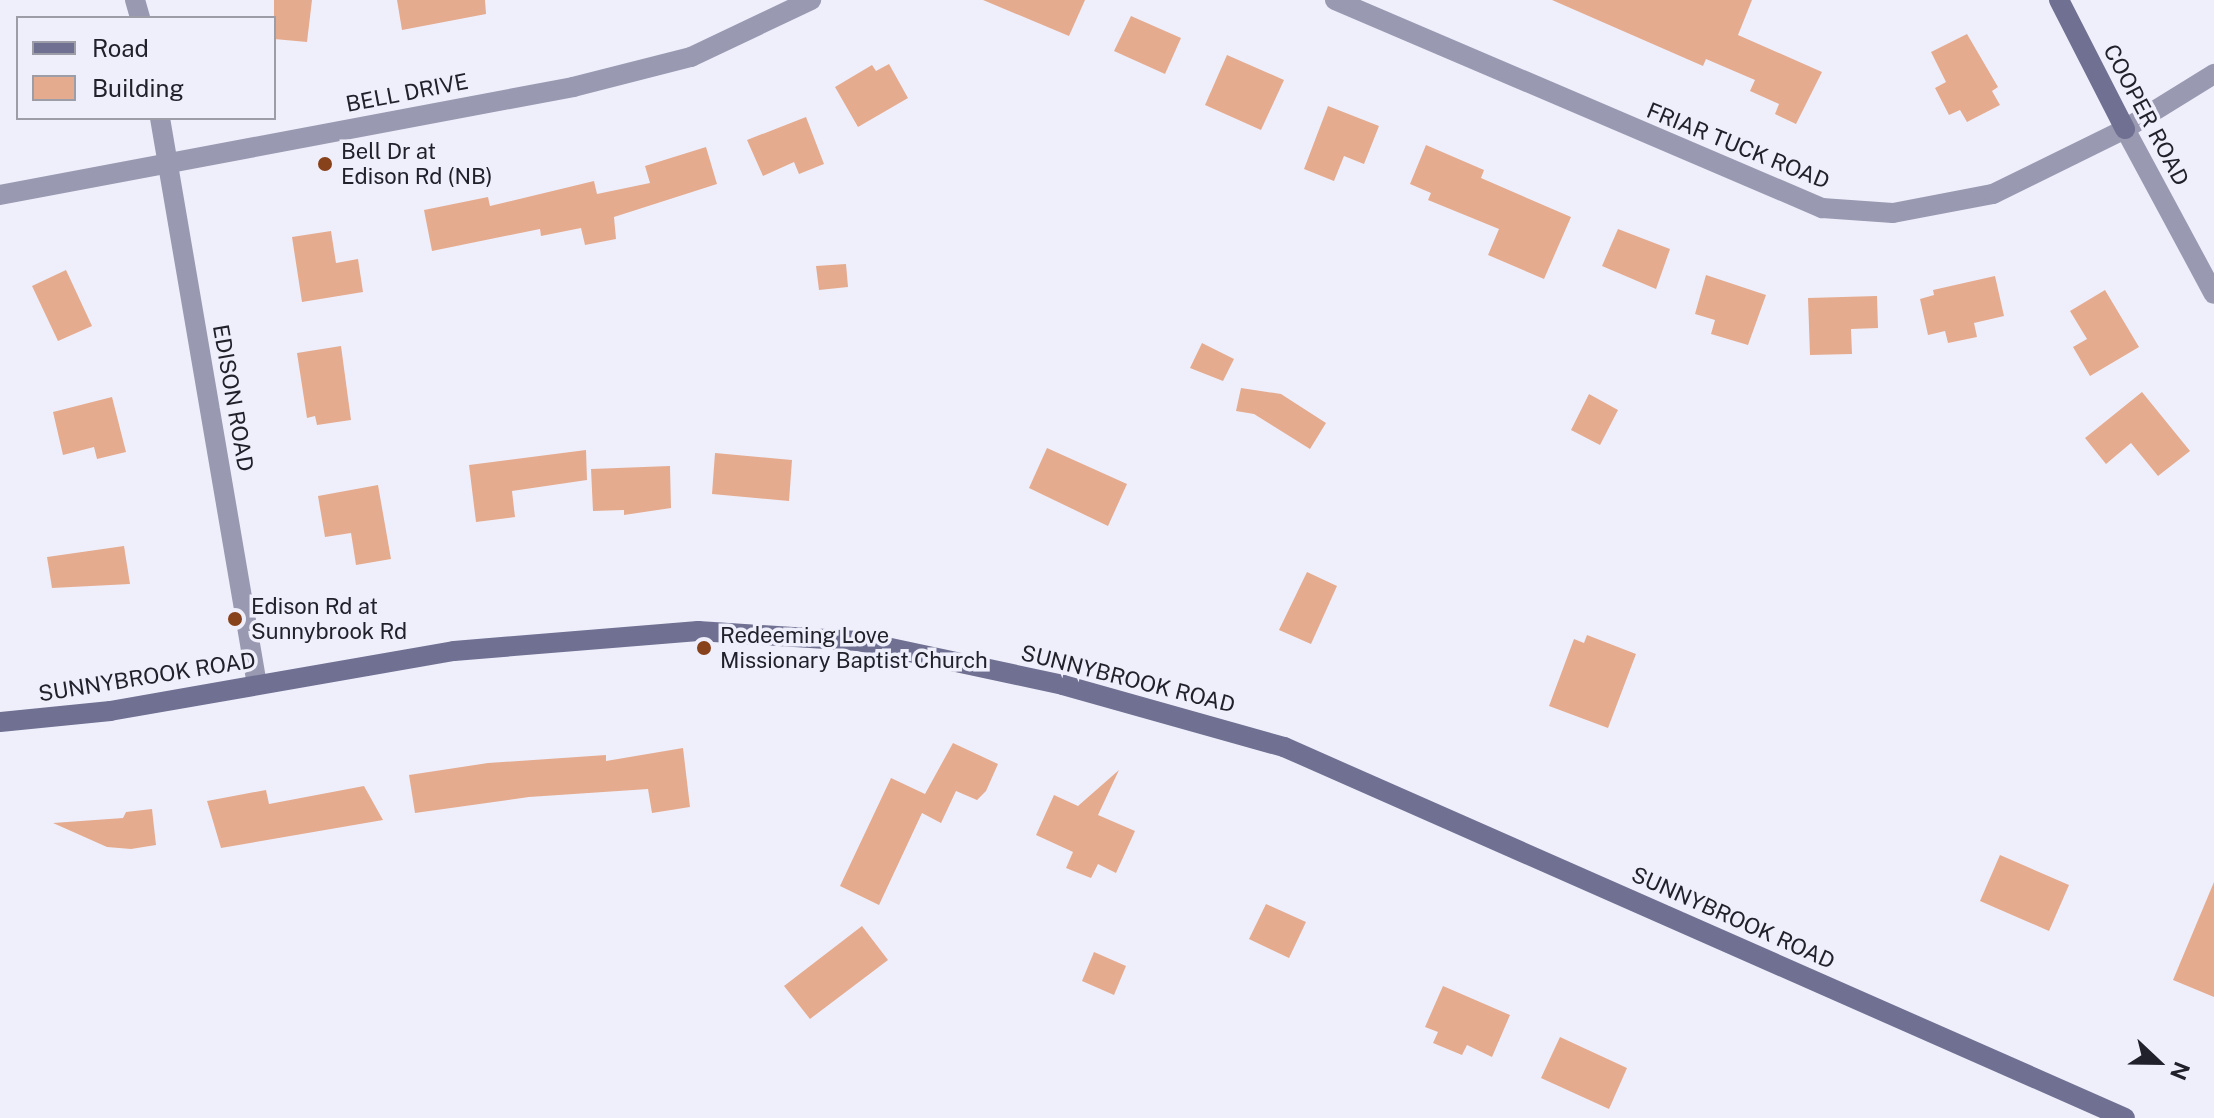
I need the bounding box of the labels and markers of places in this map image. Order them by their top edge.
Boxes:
place label: Bell Dr at Edison Rd (NB) [341,138,492,190]
marker: Bell Dr at Edison Rd (NB) [316,155,334,173]
place label: Edison Rd at Sunnybrook Rd [251,593,407,644]
marker: Edison Rd at Sunnybrook Rd [226,610,244,628]
place label: Redeeming Love Missionary Baptist Church [720,622,988,674]
marker: Redeeming Love Missionary Baptist Church [695,639,713,657]

